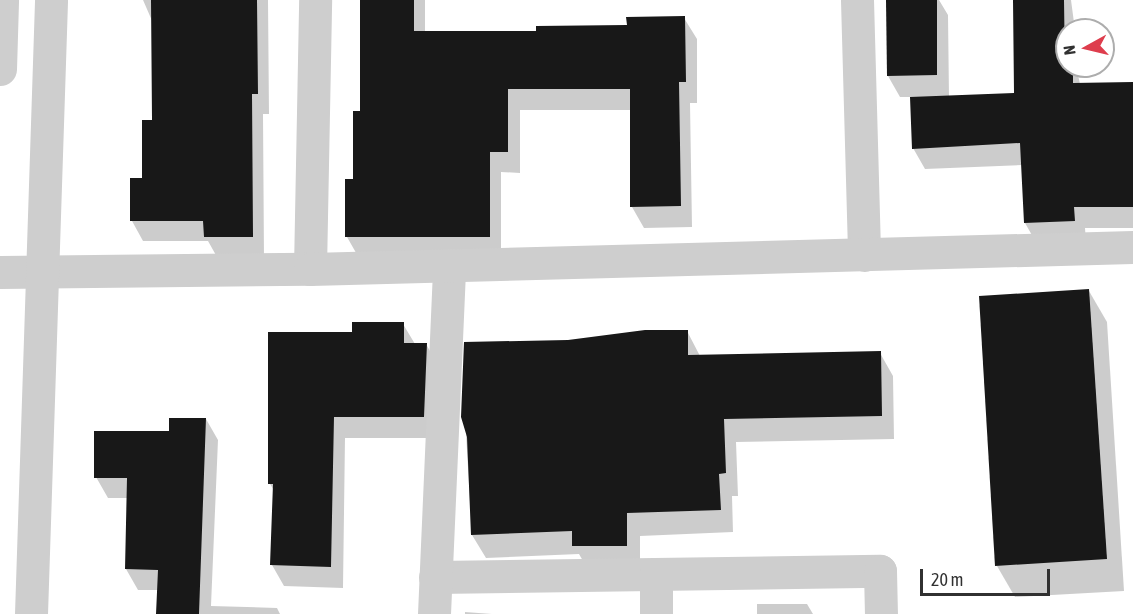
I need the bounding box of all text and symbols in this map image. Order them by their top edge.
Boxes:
north arrow [1055,18,1115,78]
text: N [1060,44,1079,56]
scale bar [923,557,1054,595]
text: 20 m [931,569,963,590]

